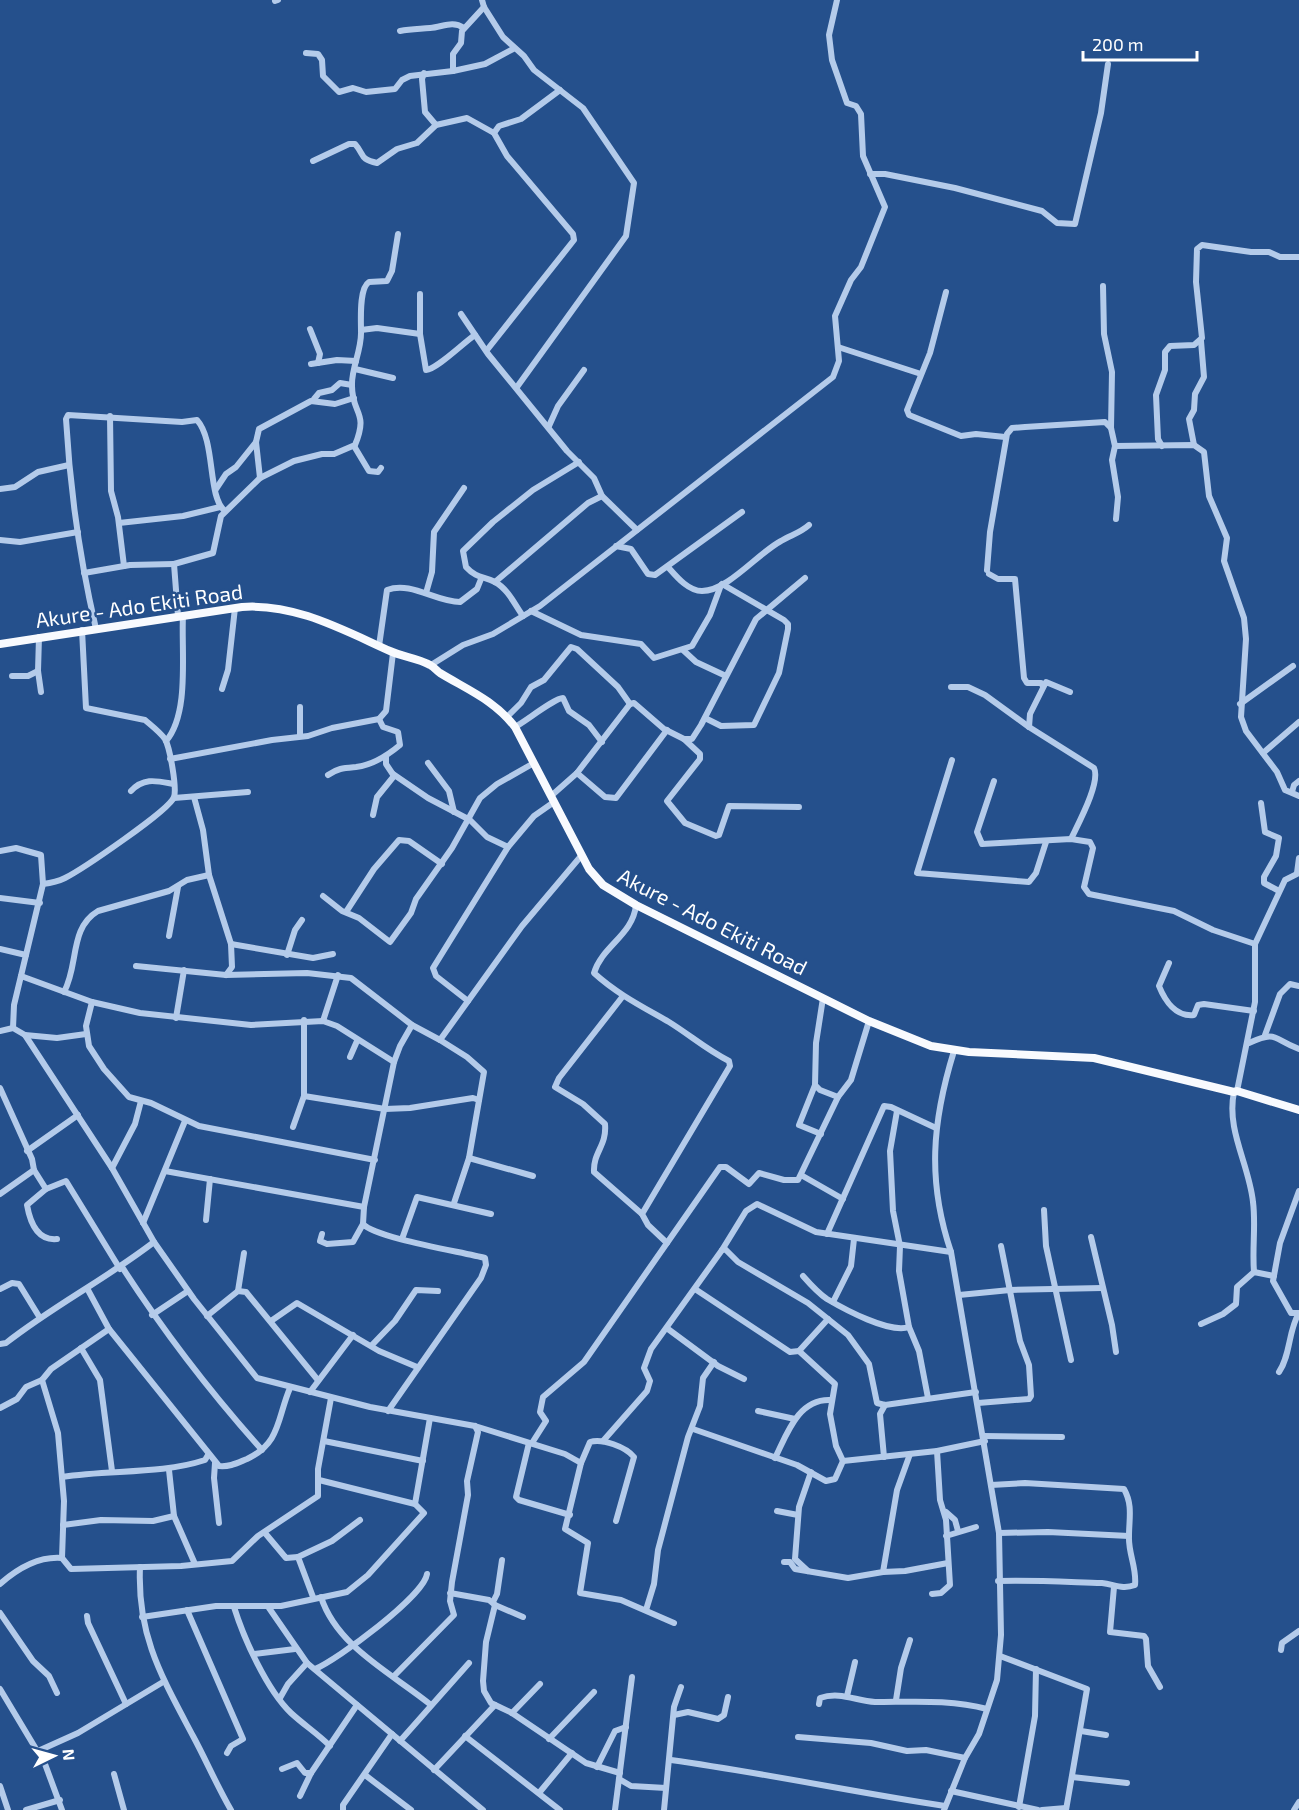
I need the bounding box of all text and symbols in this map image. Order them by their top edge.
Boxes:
scale bar [1083,24,1197,62]
text: 200 m [1092,33,1144,55]
street label: Akure - Ado Ekiti Road [34,578,244,632]
street label: Akure - Ado Ekiti Road [614,862,812,980]
north arrow [24,1726,84,1786]
text: N [59,1748,79,1761]

